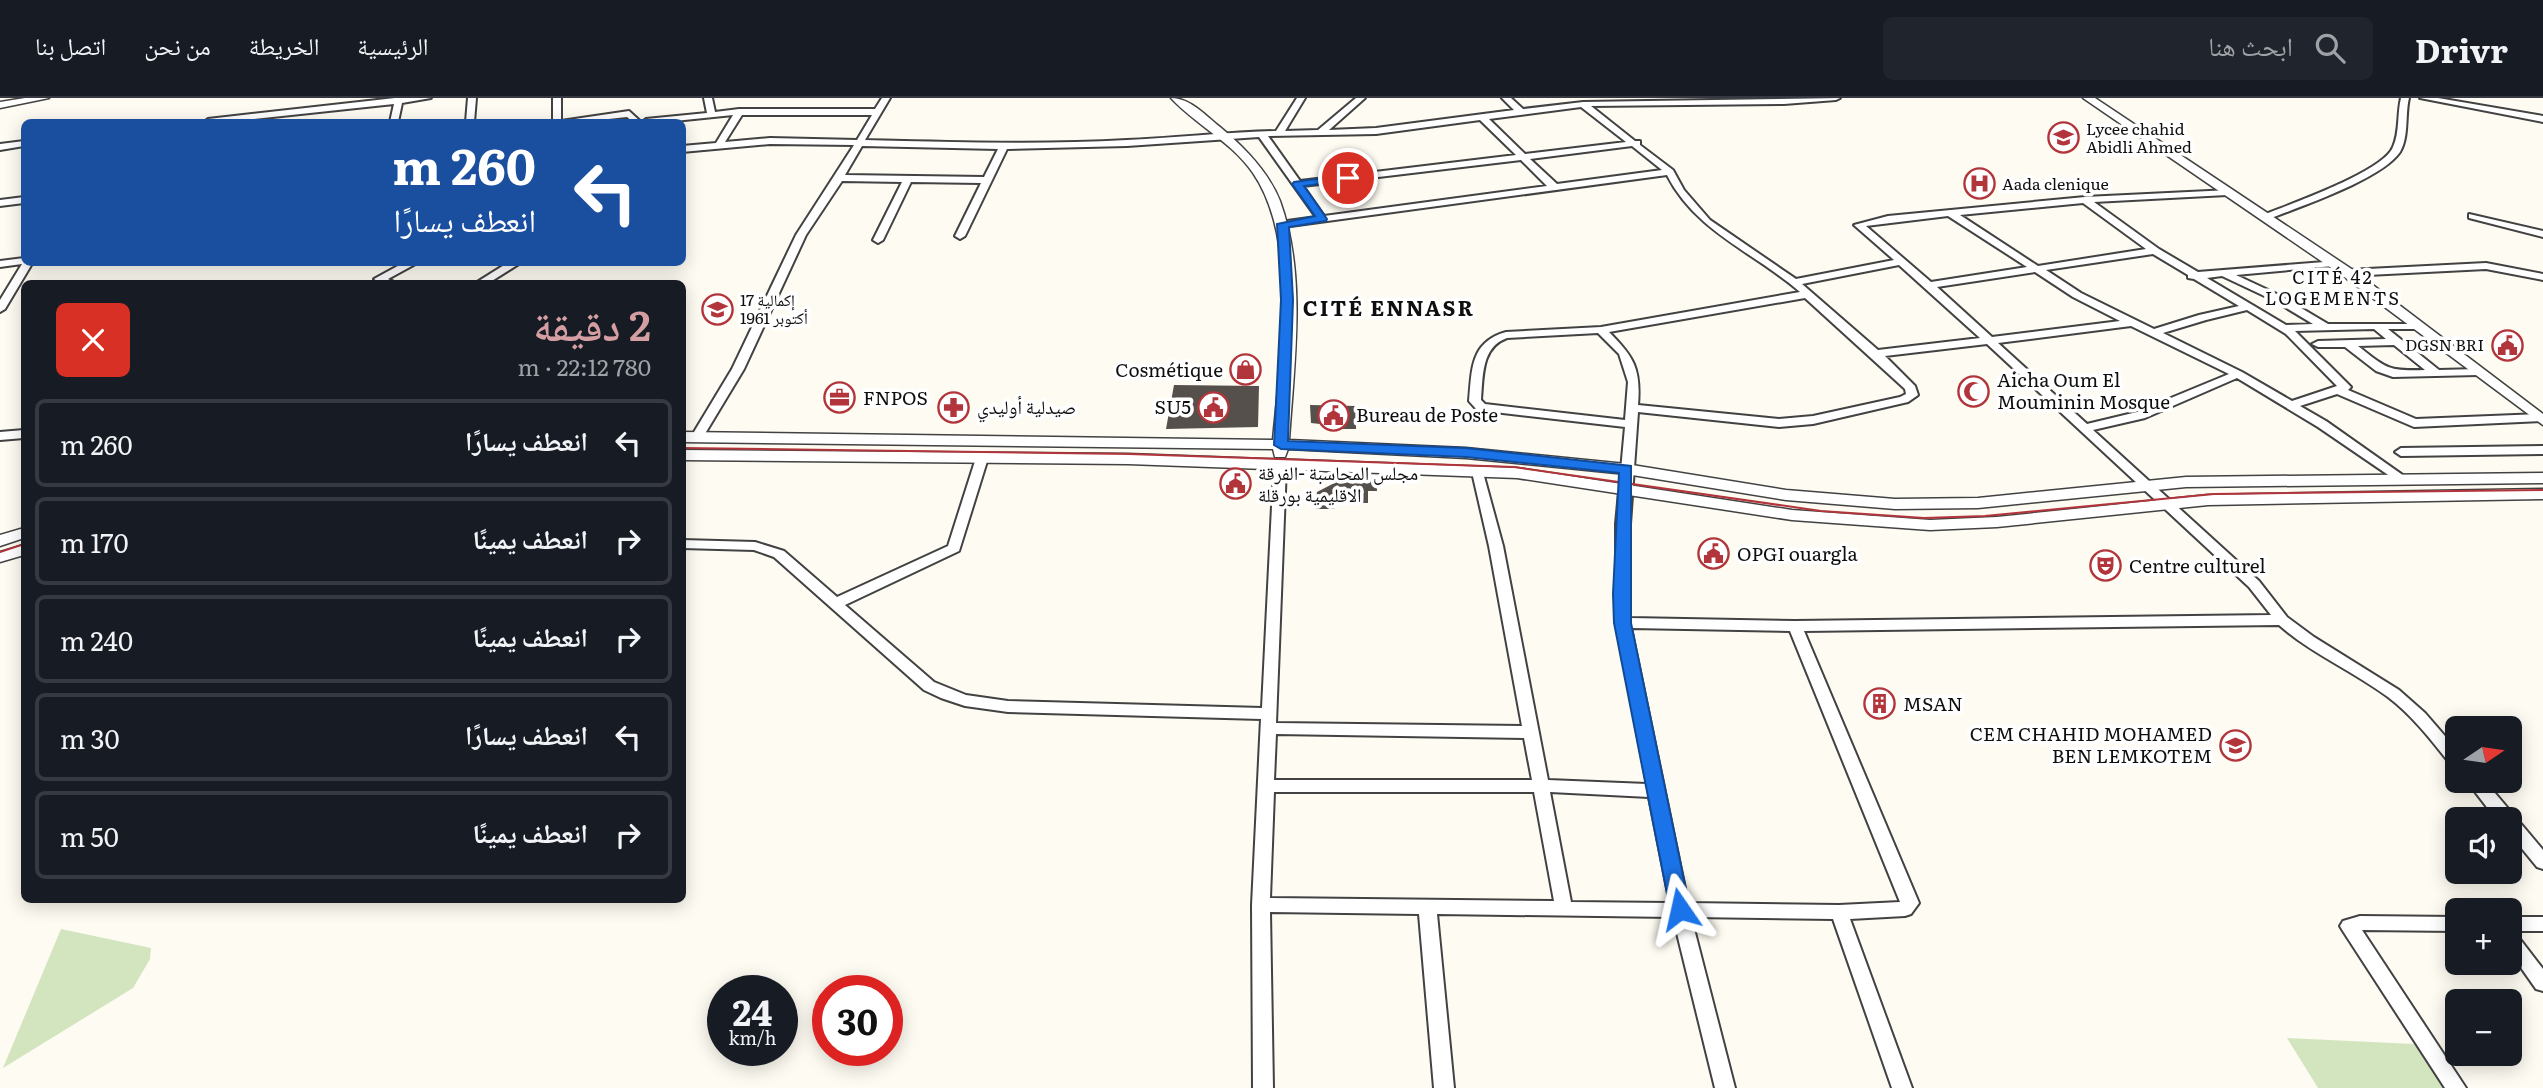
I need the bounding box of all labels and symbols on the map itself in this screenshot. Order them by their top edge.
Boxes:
place label: Lycee chahid Abidli Ahmed [2086,116,2192,158]
school or university icon: Lycee chahid Abidli Ahmed [2046,121,2080,155]
pin [1318,148,1378,208]
hospital icon: Aada clenique [1962,167,1996,201]
place label: Aada clenique [2002,171,2109,195]
district label: CITÉ 42 LOGEMENTS [2265,263,2401,311]
place label: إكمالية 17 أكتوبر 1961 [740,287,808,329]
district label: CITÉ ENNASR [1303,291,1475,322]
school or university icon: إكمالية 17 أكتوبر 1961 [700,292,734,326]
public building icon: DGSN BRI [2490,328,2524,362]
place label: DGSN BRI [2405,332,2484,356]
shop icon: Cosmétique [1229,353,1263,387]
place label: Cosmétique [1115,355,1223,383]
place label: Aicha Oum El Mouminin Mosque [1997,365,2170,415]
mosque icon: Aicha Oum El Mouminin Mosque [1957,374,1991,408]
office icon: FNPOS [823,381,857,415]
place label: FNPOS [863,383,928,411]
pharmacy icon: صيدلية أوليدي [937,390,971,424]
public building icon: SU5 [1197,390,1231,424]
place label: صيدلية أوليدي [977,392,1076,423]
place label: SU5 [1155,392,1191,420]
public building icon: Bureau de Poste [1316,398,1350,432]
place label: Bureau de Poste [1356,400,1498,428]
place label: مجلس المحاسبة -الفرقة الاقليمية بورقلة [1258,458,1418,508]
public building icon: مجلس المحاسبة -الفرقة الاقليمية بورقلة [1218,467,1252,501]
public building icon: OPGI ouargla [1697,537,1731,571]
place label: OPGI ouargla [1737,539,1859,567]
theatre icon: Centre culturel [2089,549,2123,583]
place label: Centre culturel [2129,551,2266,579]
building icon: MSAN [1863,687,1897,721]
place label: MSAN [1903,689,1963,717]
north arrow [2445,716,2522,793]
place label: CEM CHAHID MOHAMED BEN LEMKOTEM [1970,719,2212,769]
school or university icon: CEM CHAHID MOHAMED BEN LEMKOTEM [2218,728,2252,762]
position arrow [1643,872,1717,946]
speed limit sign: 30 [812,975,903,1066]

